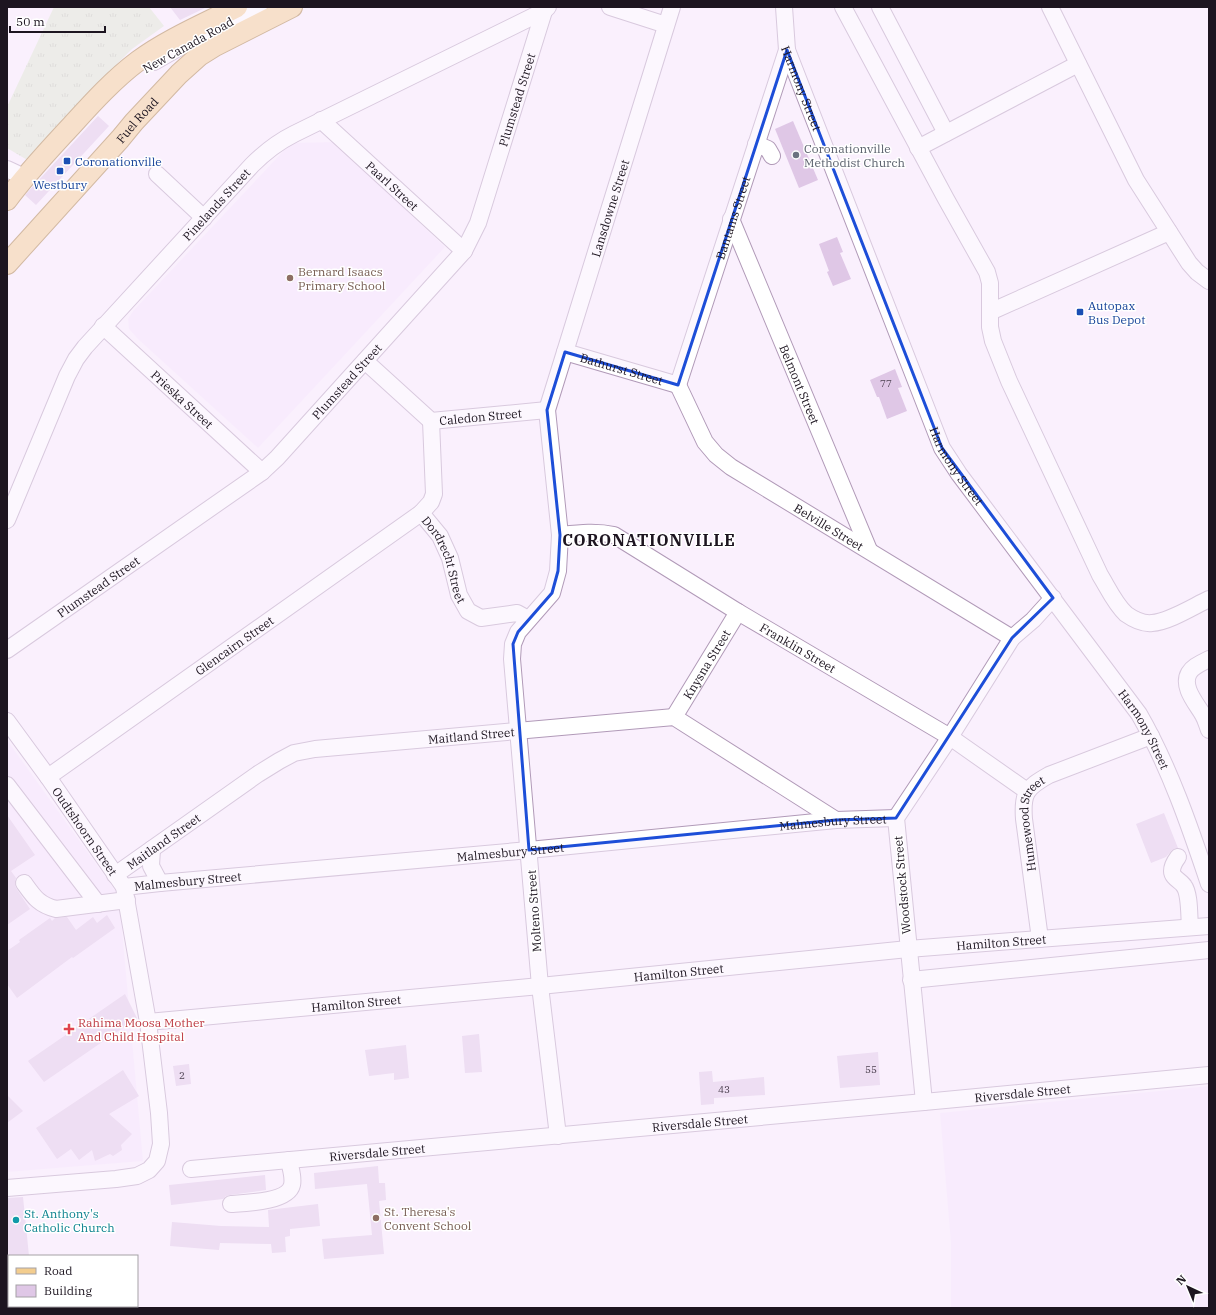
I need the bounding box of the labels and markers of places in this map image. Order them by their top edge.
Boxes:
place label: Coronationville Methodist Church [804,141,906,170]
marker: Coronationville Methodist Church [791,150,801,160]
place label: Coronationville [75,154,162,169]
marker: Coronationville [62,156,72,166]
marker: Westbury [55,166,65,176]
place label: Westbury [33,177,88,192]
place label: Bernard Isaacs Primary School [298,264,386,293]
marker: Bernard Isaacs Primary School [285,273,295,283]
place label: Autopax Bus Depot [1088,298,1145,327]
marker: Autopax Bus Depot [1075,307,1085,317]
place label: Rahima Moosa Mother And Child Hospital [78,1015,205,1044]
marker: Rahima Moosa Mother And Child Hospital [63,1023,75,1035]
place label: St. Theresa's Convent School [384,1204,472,1233]
place label: St. Anthony's Catholic Church [24,1206,115,1235]
marker: St. Theresa's Convent School [371,1213,381,1223]
marker: St. Anthony's Catholic Church [11,1215,21,1225]

